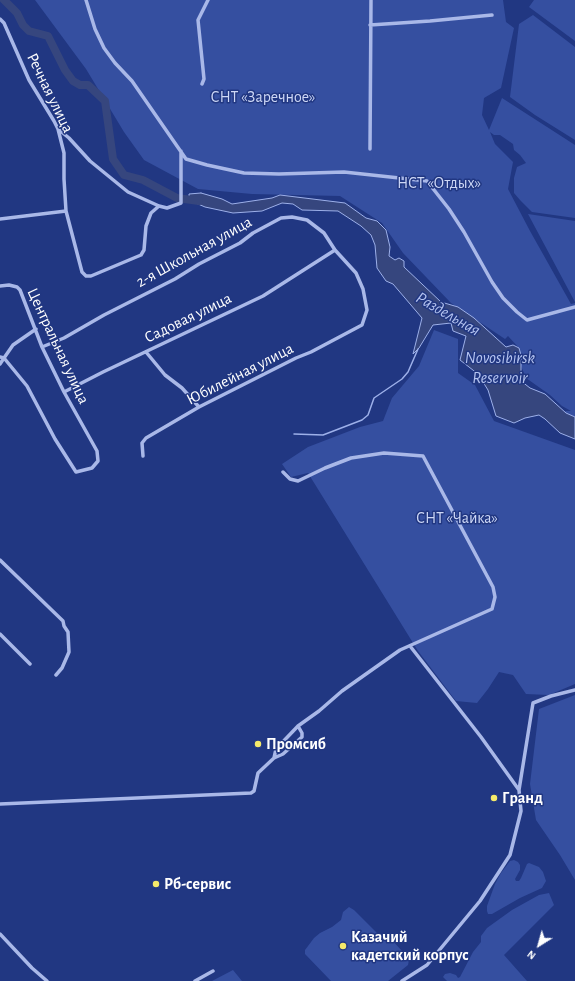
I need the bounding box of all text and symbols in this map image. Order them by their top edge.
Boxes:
street label: Речная улица [22,50,78,136]
park label: СНТ «Заречное» [211,87,315,107]
park label: НСТ «Отдых» [397,173,481,193]
street label: 2-я Школьная улица [133,212,255,292]
street label: Центральная улица [23,285,93,407]
water label: Раздельная [412,287,484,341]
street label: Садовая улица [141,289,235,347]
street label: Юбилейная улица [183,339,297,409]
water label: Novosibirsk Reservoir [465,348,535,388]
park label: СНТ «Чайка» [416,508,498,528]
place label: Промсиб [266,734,326,754]
marker: Промсиб [253,739,263,749]
place label: Гранд [502,788,543,808]
marker: Гранд [489,793,499,803]
place label: Рб-сервис [164,874,231,894]
marker: Рб-сервис [151,879,161,889]
north arrow [519,925,559,965]
place label: Казачий кадетский корпус [351,927,469,965]
marker: Казачий кадетский корпус [338,941,348,951]
text: N [525,948,538,962]

